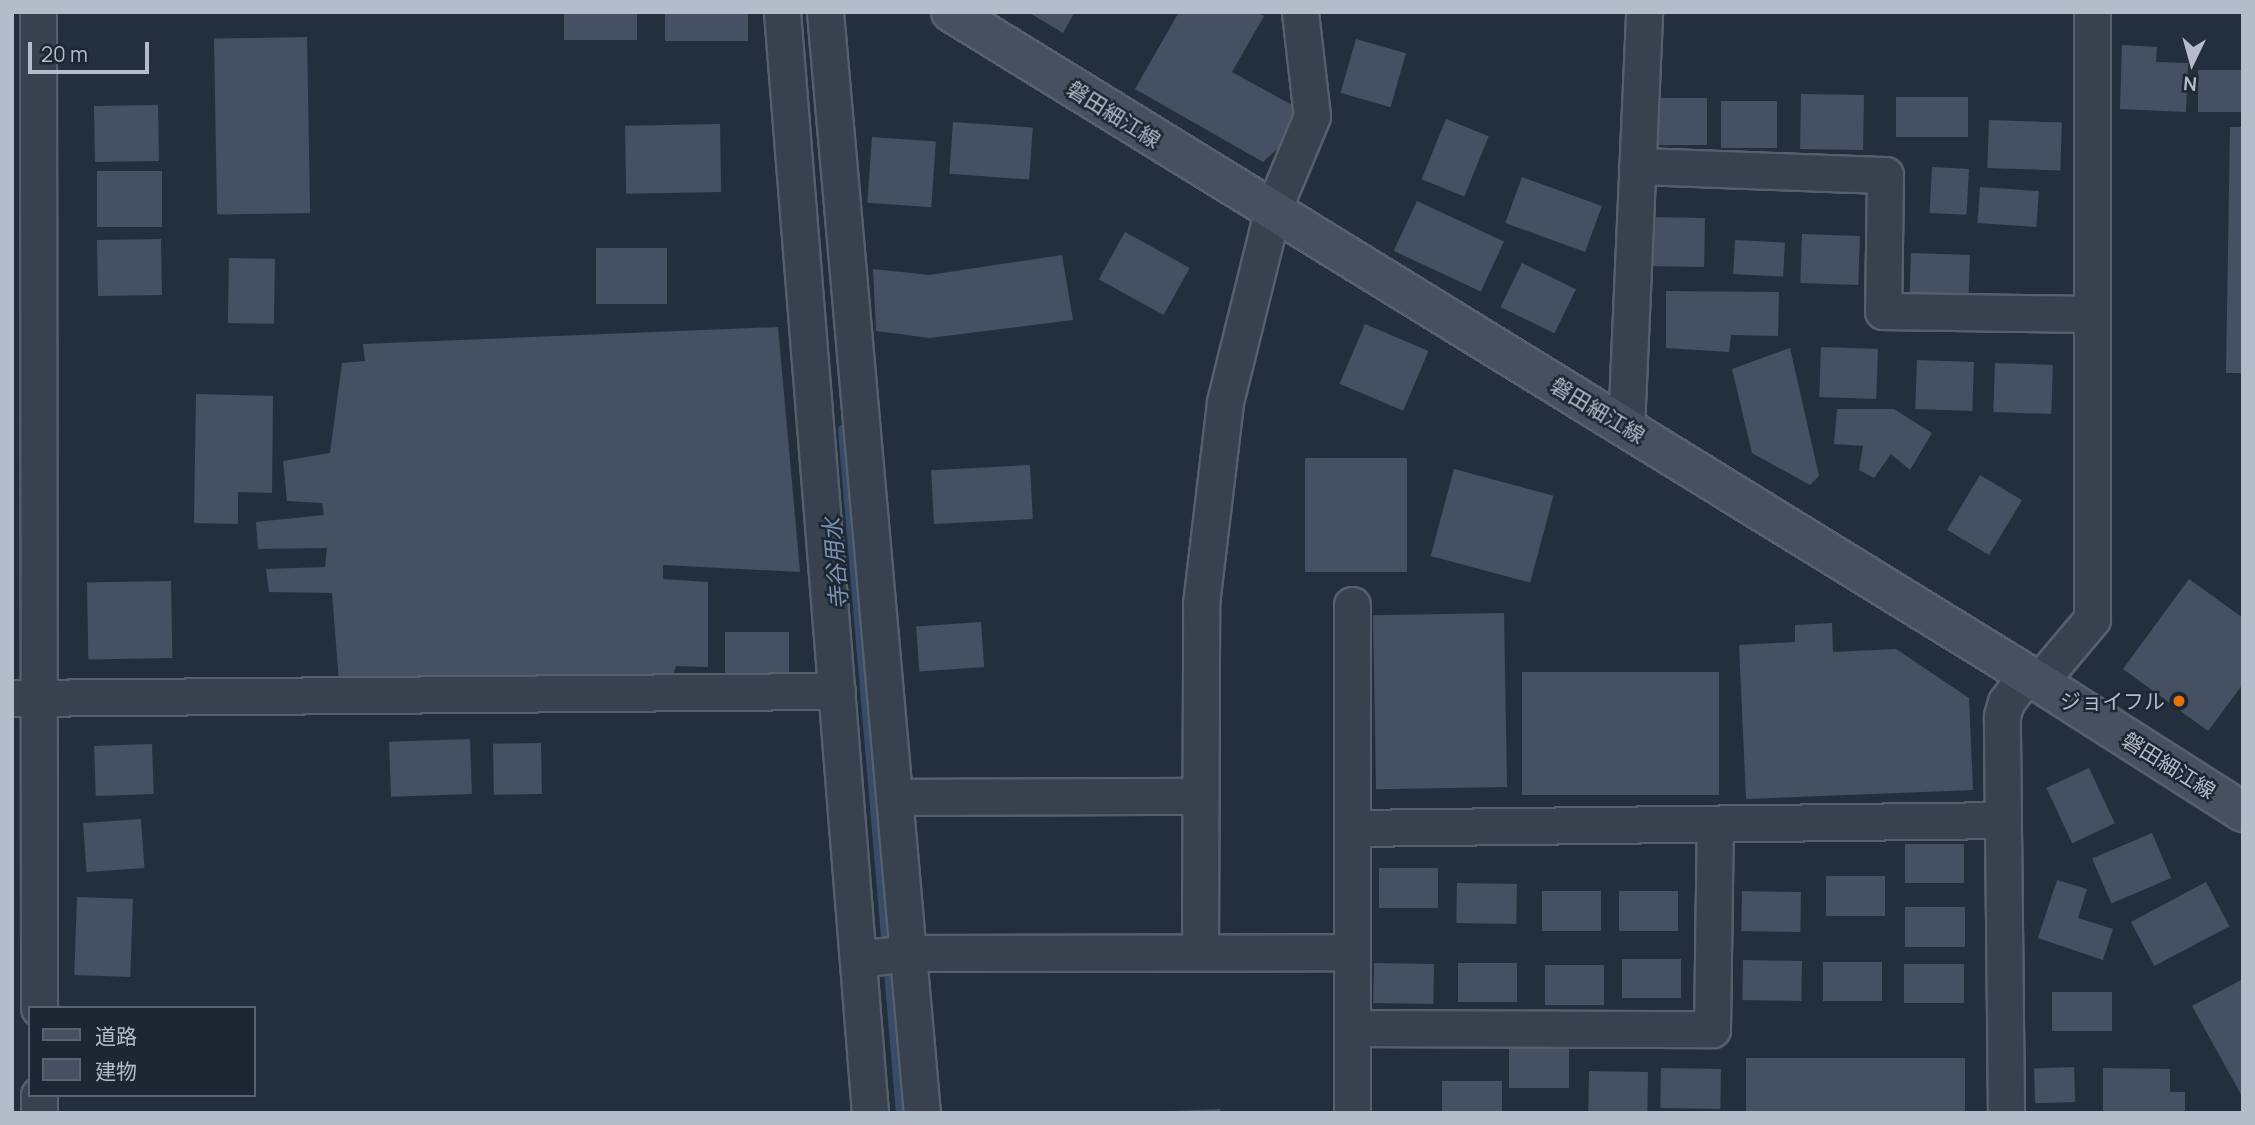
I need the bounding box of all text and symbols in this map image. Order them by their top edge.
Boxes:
scale bar [32,28,152,72]
north arrow [2157,28,2227,98]
text: 20 m [41,40,88,68]
text: N [2182,70,2198,97]
street label: 磐田細江線 [1063,75,1165,153]
street label: 磐田細江線 [1547,372,1649,448]
water label: 寺谷用水 [817,517,853,611]
place label: ジョイフル [2060,688,2165,714]
marker: ジョイフル [2171,693,2187,709]
street label: 磐田細江線 [2118,726,2220,804]
legend [28,1006,256,1097]
text: 道路 [95,1022,137,1050]
text: 建物 [95,1057,137,1085]

